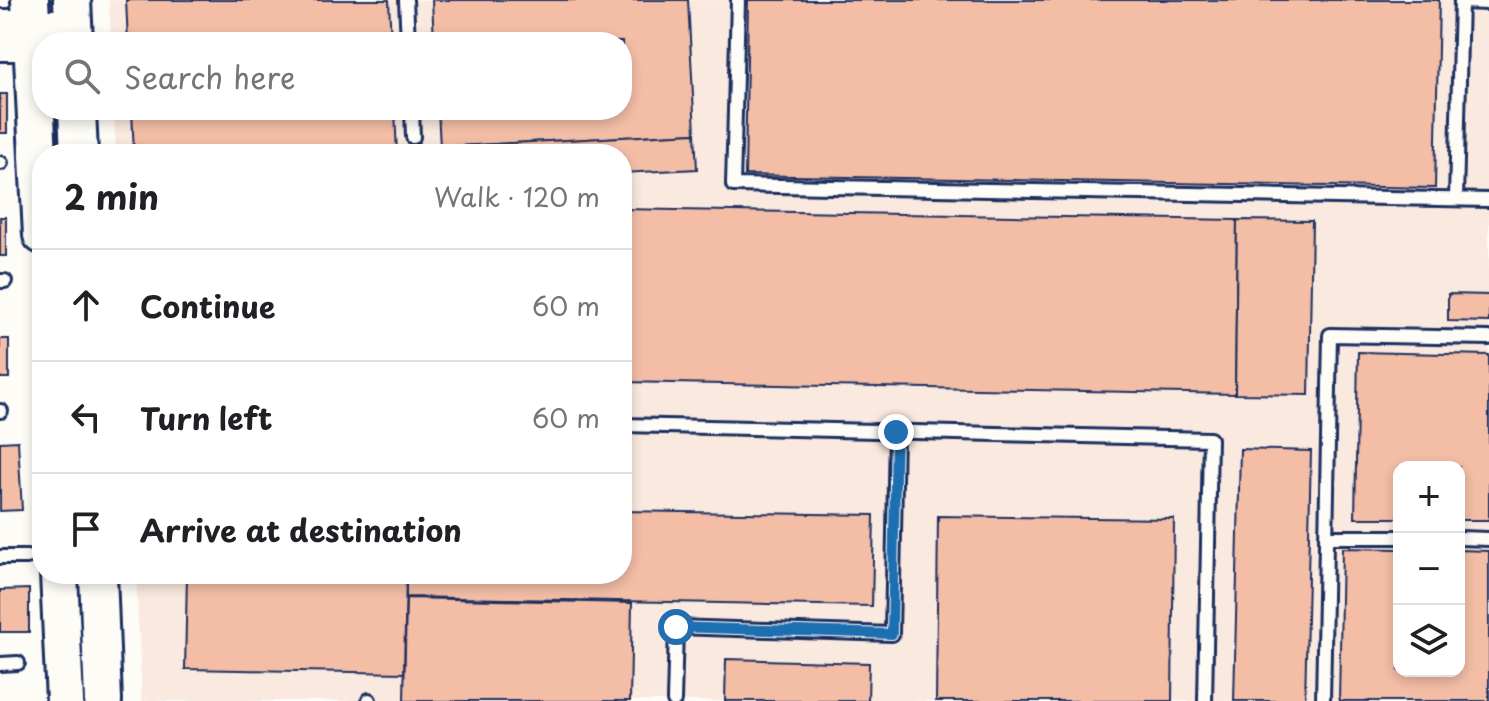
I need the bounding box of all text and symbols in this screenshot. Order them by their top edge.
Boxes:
search box [32,32,632,120]
icon: search [60,54,104,98]
text: Search here [124,54,296,99]
text: 2 min [64,170,159,222]
text: Walk · 120 m [434,177,600,216]
icon: ahead [64,283,108,327]
text: Continue [140,283,275,328]
text: 60 m [532,286,600,325]
icon: left [64,395,108,439]
text: Turn left [140,395,272,440]
text: 60 m [532,398,600,437]
route end [878,414,914,450]
map controls [1393,461,1465,677]
button: + [1393,461,1465,533]
icon: arrive [64,507,108,551]
text: Arrive at destination [140,507,462,552]
button: − [1393,533,1465,605]
button: layers [1393,605,1465,677]
route start [658,609,694,645]

